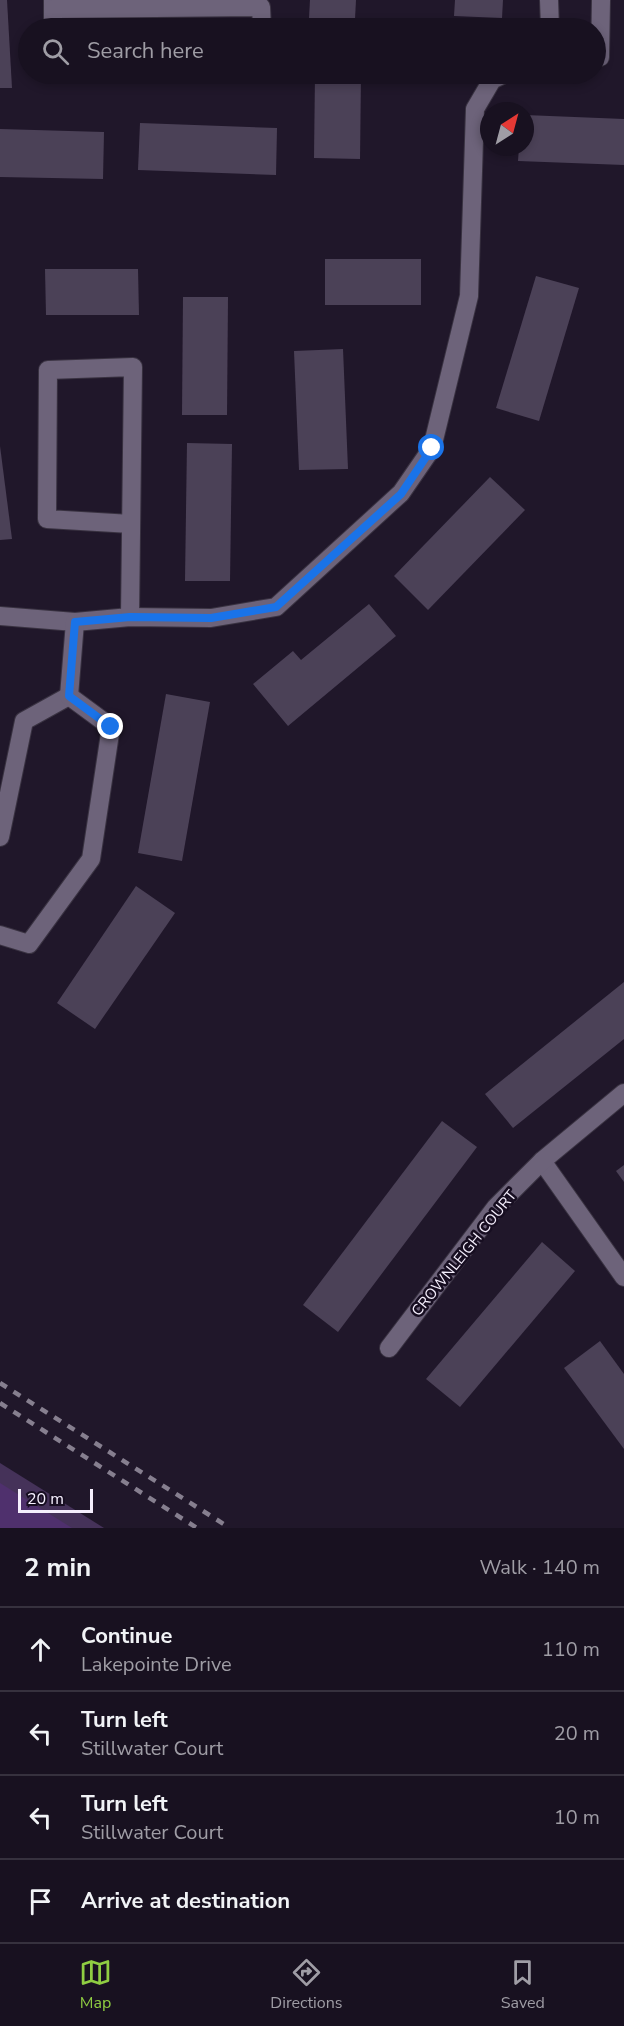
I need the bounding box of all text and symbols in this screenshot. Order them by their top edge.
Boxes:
search box [18,18,606,84]
icon: search [39,35,72,68]
text: Search here [87,36,204,66]
north arrow [480,102,534,156]
route start [418,434,444,460]
route end [97,713,123,739]
street label: CROWNLEIGH COURT [407,1186,521,1320]
scale bar [18,1486,93,1514]
text: 20 m [27,1488,64,1510]
text: 2 min [24,1550,91,1585]
text: Walk · 140 m [480,1554,600,1581]
text: Continue [81,1621,172,1651]
icon: ahead [24,1633,57,1666]
text: 110 m [542,1636,600,1663]
text: Lakepointe Drive [81,1651,232,1678]
text: Turn left [81,1705,168,1735]
icon: left [24,1717,57,1750]
text: 20 m [554,1720,600,1747]
text: Stillwater Court [81,1735,223,1762]
text: Turn left [81,1789,168,1819]
icon: left [24,1801,57,1834]
text: 10 m [554,1804,600,1831]
text: Stillwater Court [81,1819,223,1846]
icon: arrive [24,1885,57,1918]
text: Arrive at destination [81,1886,290,1916]
tab: Map [79,1956,112,2014]
tab: Directions [270,1956,342,2014]
tab: Saved [501,1956,545,2014]

